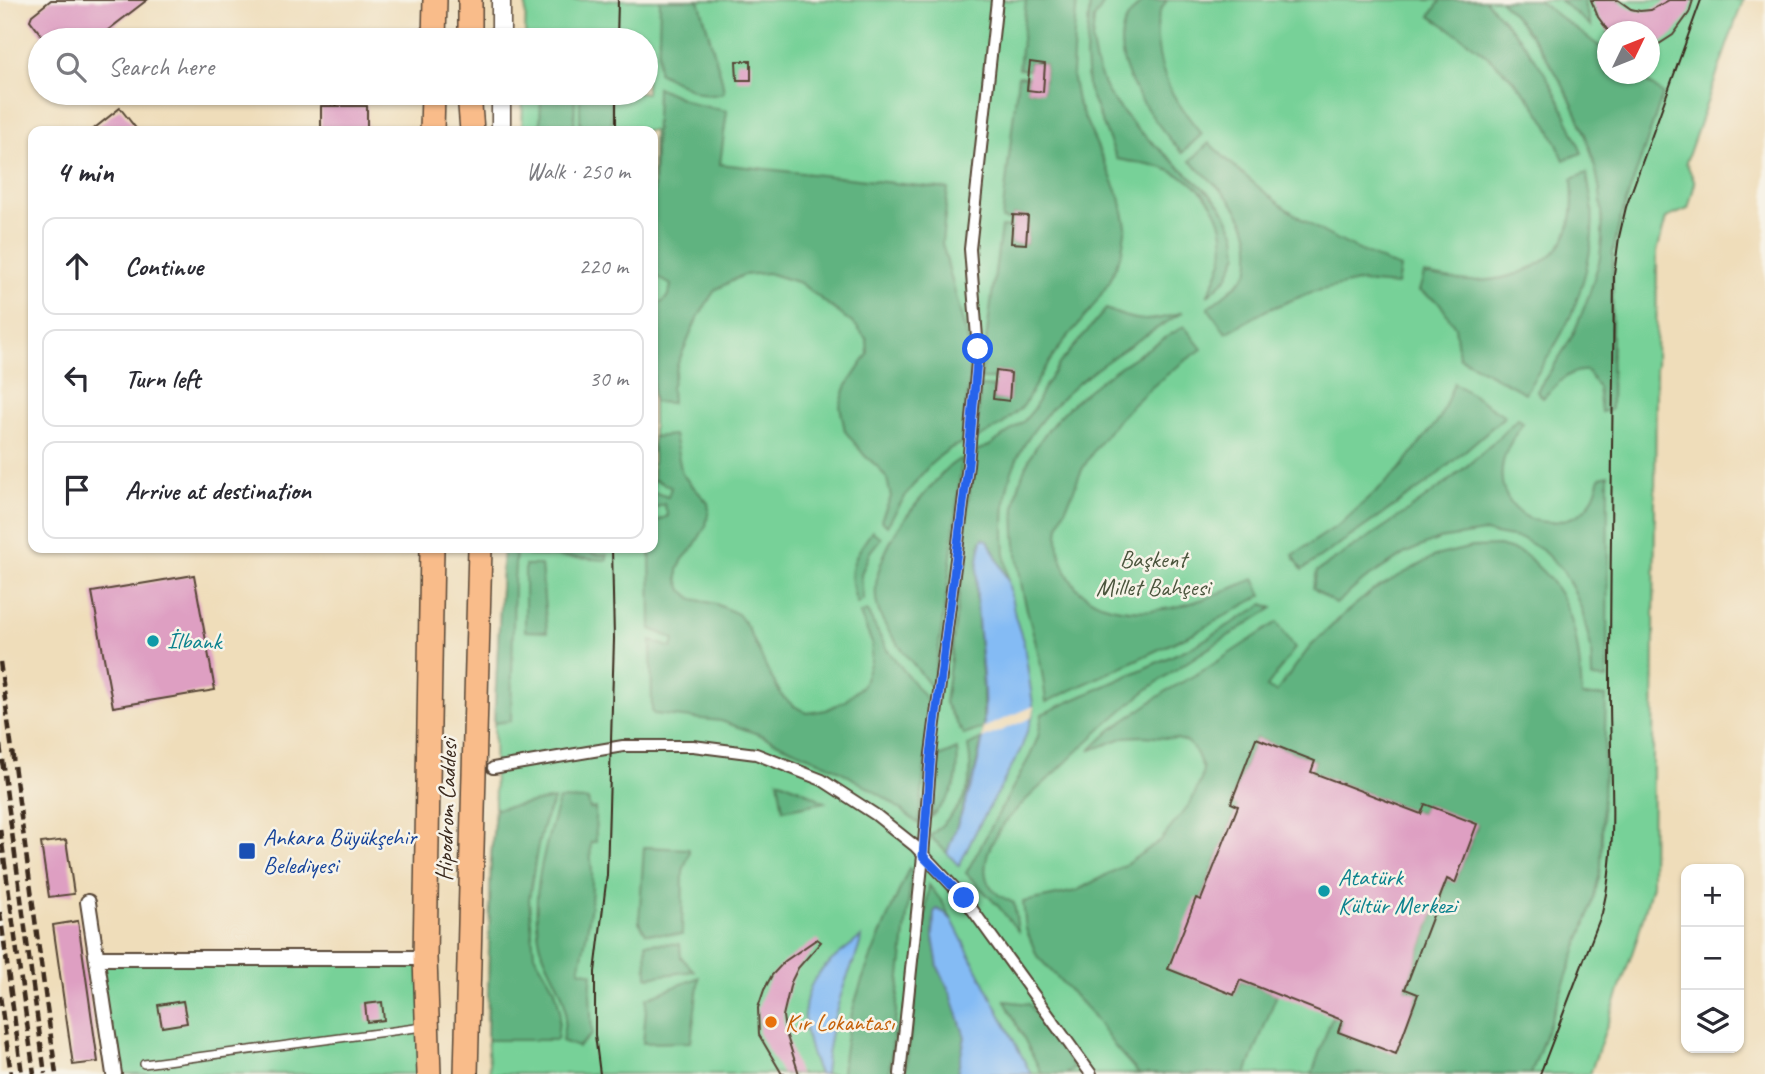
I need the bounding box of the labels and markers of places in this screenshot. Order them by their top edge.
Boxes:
place label: İlbank [167,626,223,656]
marker: İlbank [145,633,161,649]
place label: Ankara Büyükşehir Belediyesi [263,822,419,880]
marker: Ankara Büyükşehir Belediyesi [237,841,257,861]
place label: Atatürk Kültür Merkezi [1338,862,1460,920]
marker: Atatürk Kültür Merkezi [1316,883,1332,899]
place label: Kır Lokantası [785,1007,896,1037]
marker: Kır Lokantası [763,1014,779,1030]

